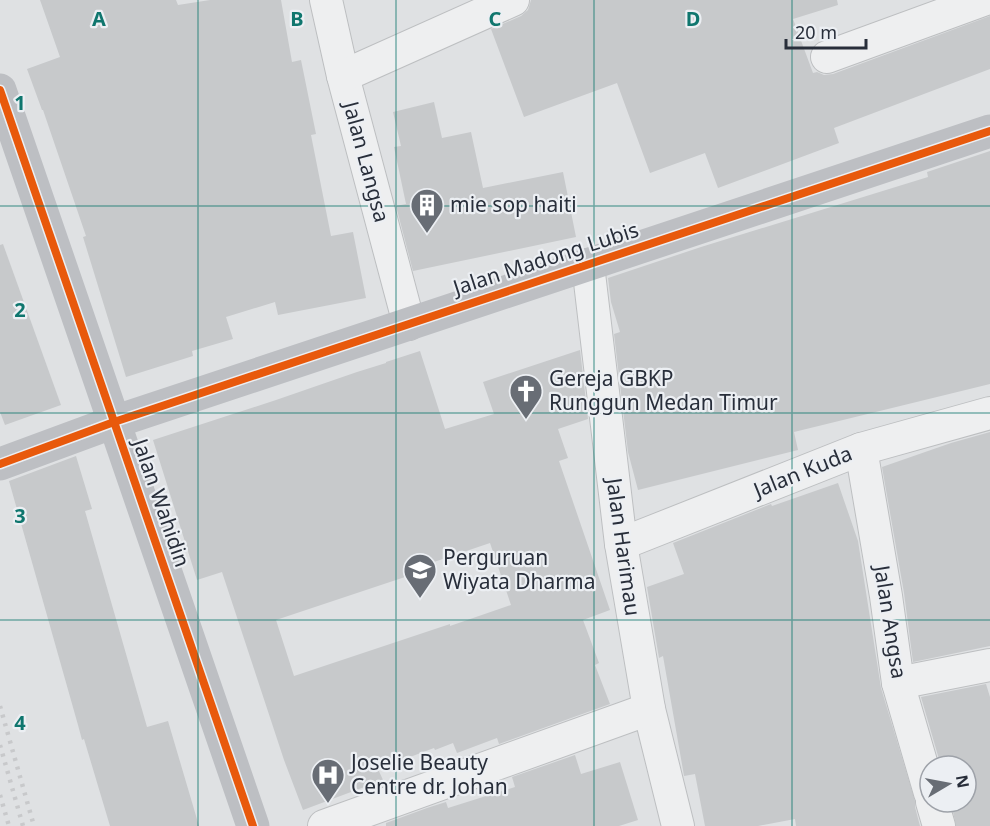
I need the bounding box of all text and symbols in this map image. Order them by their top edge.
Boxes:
text: A [92,5,106,32]
text: B [290,5,304,32]
text: C [489,5,502,32]
text: D [686,5,700,32]
scale bar [786,12,866,50]
text: 20 m [795,20,837,44]
text: 1 [14,89,26,116]
street label: Jalan Langsa [337,96,396,225]
building icon: mie sop haiti [409,187,445,234]
place label: mie sop haiti [450,190,577,218]
street label: Jalan Madong Lubis [448,215,642,302]
text: 2 [14,296,26,323]
place label: Gereja GBKP Runggun Medan Timur [549,364,778,416]
church icon: Gereja GBKP Runggun Medan Timur [508,373,544,420]
street label: Jalan Wahidin [126,433,197,570]
street label: Jalan Kuda [747,439,856,504]
street label: Jalan Harimau [600,474,648,618]
text: 3 [14,502,26,529]
place label: Perguruan Wiyata Dharma [443,543,595,595]
school or university icon: Perguruan Wiyata Dharma [402,552,438,599]
street label: Jalan Angsa [868,561,914,680]
text: 4 [14,709,26,736]
place label: Joselie Beauty Centre dr. Johan [349,748,508,800]
north arrow [918,754,978,814]
hospital icon: Joselie Beauty Centre dr. Johan [310,757,346,804]
text: N [951,773,975,790]

